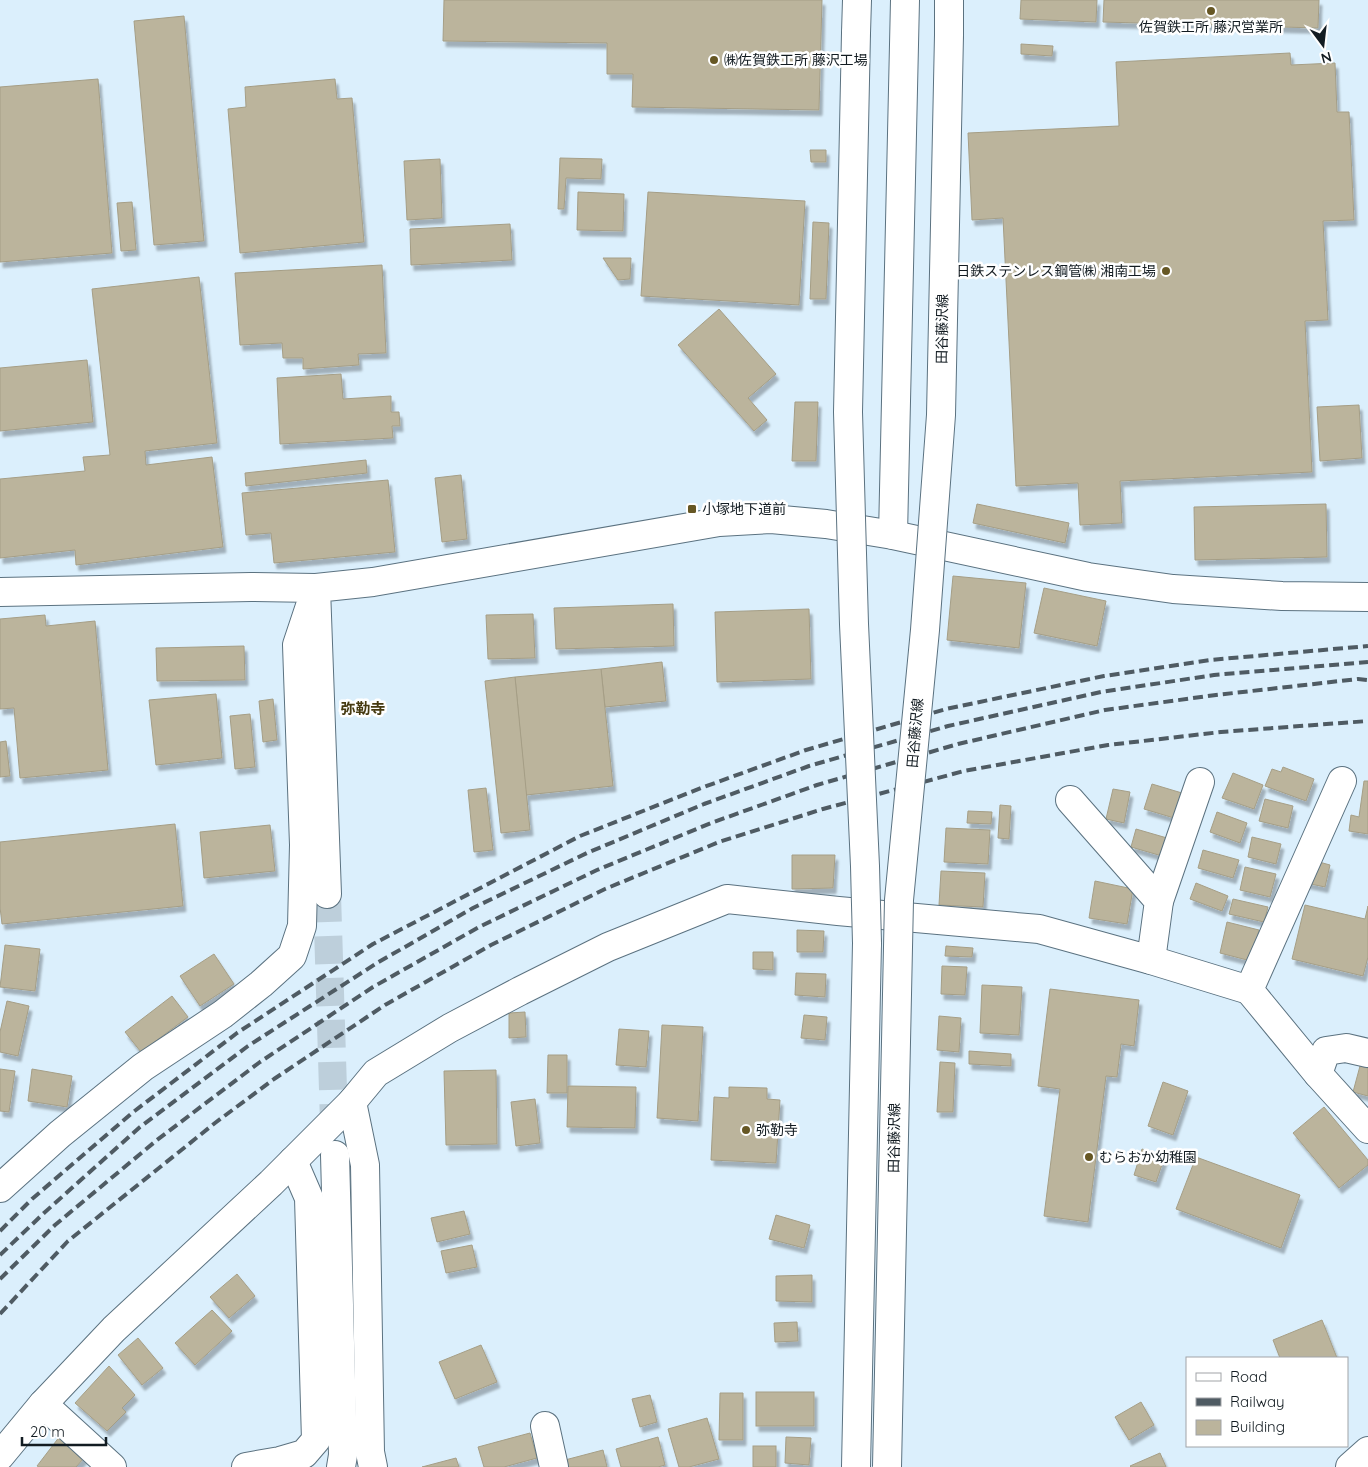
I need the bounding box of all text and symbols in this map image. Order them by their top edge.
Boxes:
marker: 佐賀鉄工所 藤沢営業所 [1205,5,1217,17]
place label: 佐賀鉄工所 藤沢営業所 [1139,18,1283,36]
north arrow [1298,20,1348,70]
text: N [1319,48,1334,68]
place label: ㈱佐賀鉄工所 藤沢工場 [724,51,868,69]
marker: ㈱佐賀鉄工所 藤沢工場 [708,54,720,66]
place label: 日鉄ステンレス鋼管㈱ 湘南工場 [956,262,1156,280]
marker: 日鉄ステンレス鋼管㈱ 湘南工場 [1160,265,1172,277]
street label: 田谷藤沢線 [932,294,952,364]
place label: 小塚地下道前 [702,500,786,518]
marker: 小塚地下道前 [686,503,698,515]
street label: 田谷藤沢線 [903,697,927,769]
district label: 弥勒寺 [340,699,386,718]
street label: 田谷藤沢線 [884,1103,904,1173]
place label: 弥勒寺 [756,1121,798,1139]
marker: 弥勒寺 [740,1124,752,1136]
place label: むらおか幼稚園 [1099,1148,1197,1166]
marker: むらおか幼稚園 [1083,1151,1095,1163]
legend [1186,1357,1348,1447]
text: Road [1230,1367,1267,1386]
text: Railway [1230,1392,1285,1411]
scale bar [22,1414,106,1446]
text: Building [1230,1417,1285,1436]
text: 20 m [30,1422,65,1441]

